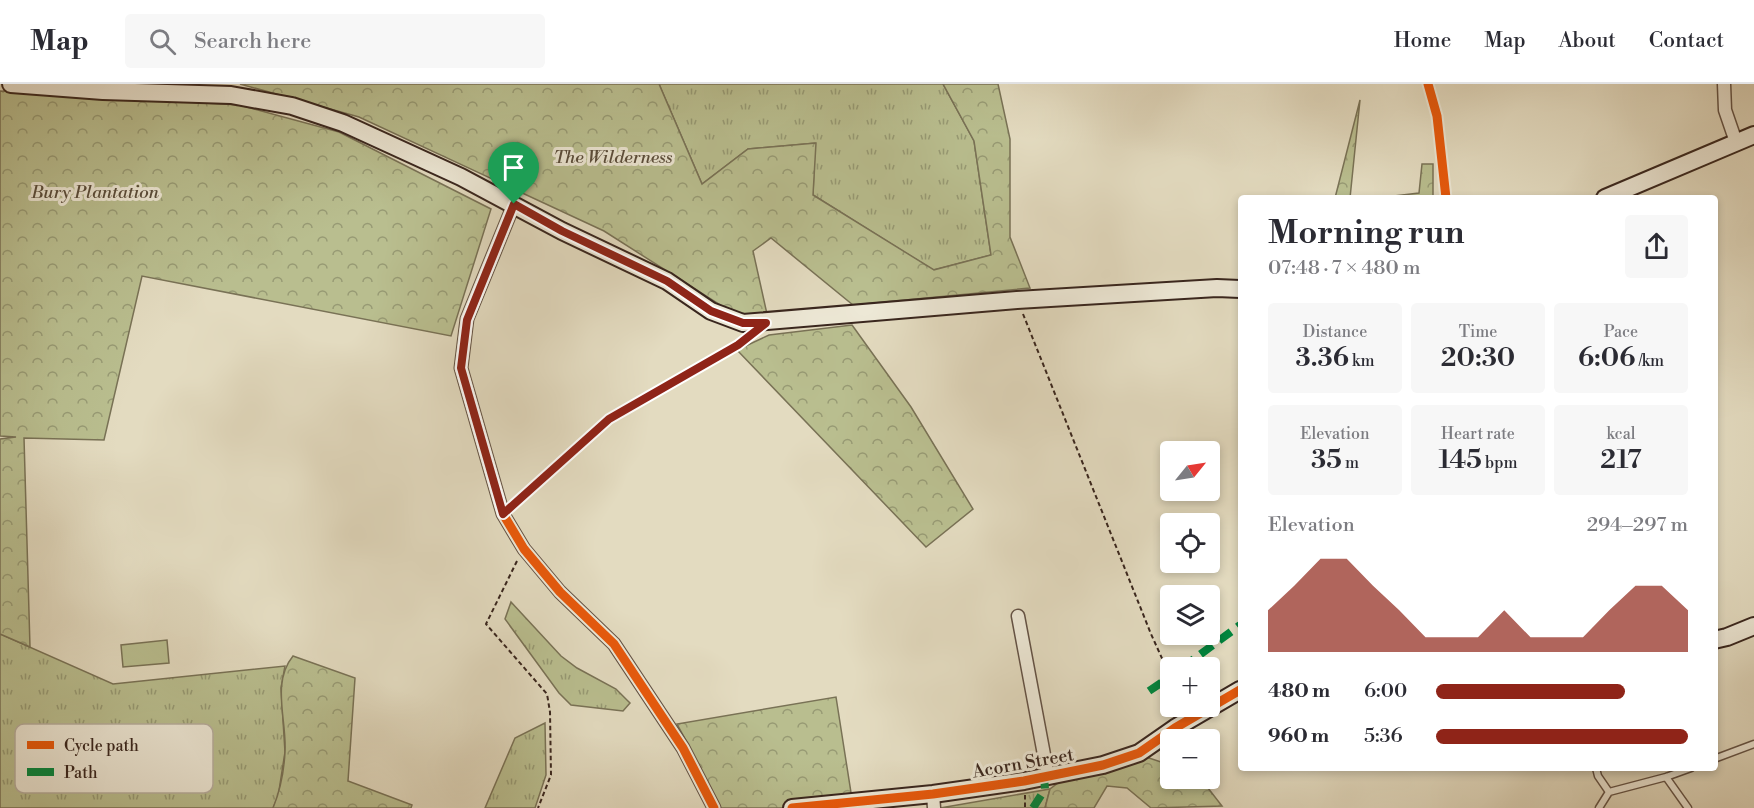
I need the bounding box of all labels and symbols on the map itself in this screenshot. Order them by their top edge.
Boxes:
pin [488,142,539,204]
park label: The Wilderness [553,146,673,169]
park label: Bury Plantation [30,181,160,204]
north arrow [1160,441,1220,501]
legend [15,724,213,793]
text: Cycle path [64,736,139,756]
street label: Acorn Street [970,743,1076,784]
text: Path [64,763,98,783]

